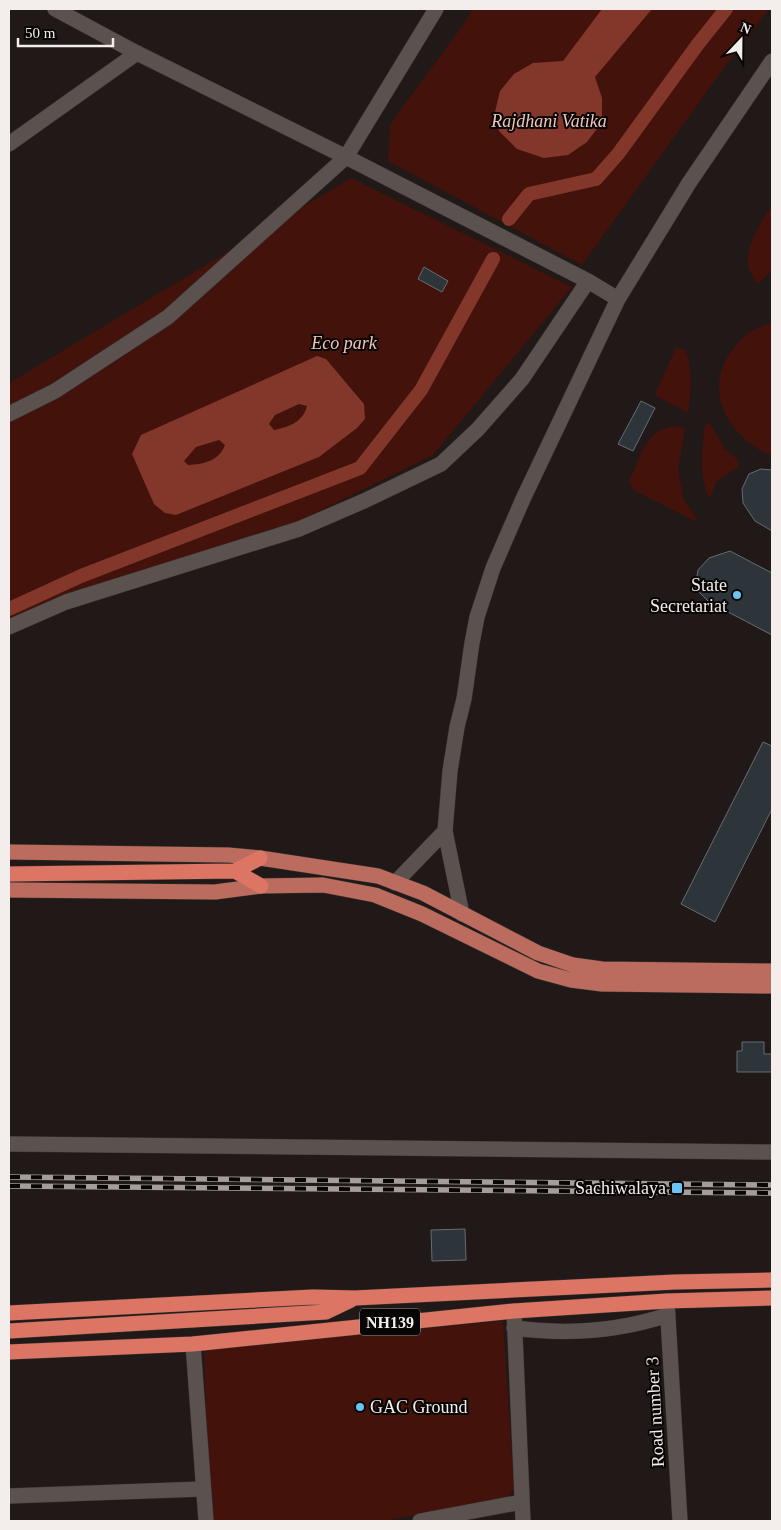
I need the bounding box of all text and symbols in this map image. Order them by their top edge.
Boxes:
scale bar [18,15,112,47]
north arrow [716,15,766,65]
text: N [738,20,753,37]
text: 50 m [25,25,56,41]
park label: Rajdhani Vatika [490,111,607,131]
park label: Eco park [310,333,378,353]
place label: State Secretariat [650,575,727,616]
marker: State Secretariat [731,589,743,601]
place label: Sachiwalaya [575,1178,666,1198]
marker: Sachiwalaya [670,1181,684,1195]
road number: NH139 [360,1308,420,1335]
street label: Road number 3 [642,1356,668,1468]
place label: GAC Ground [370,1397,468,1417]
marker: GAC Ground [354,1401,366,1413]

